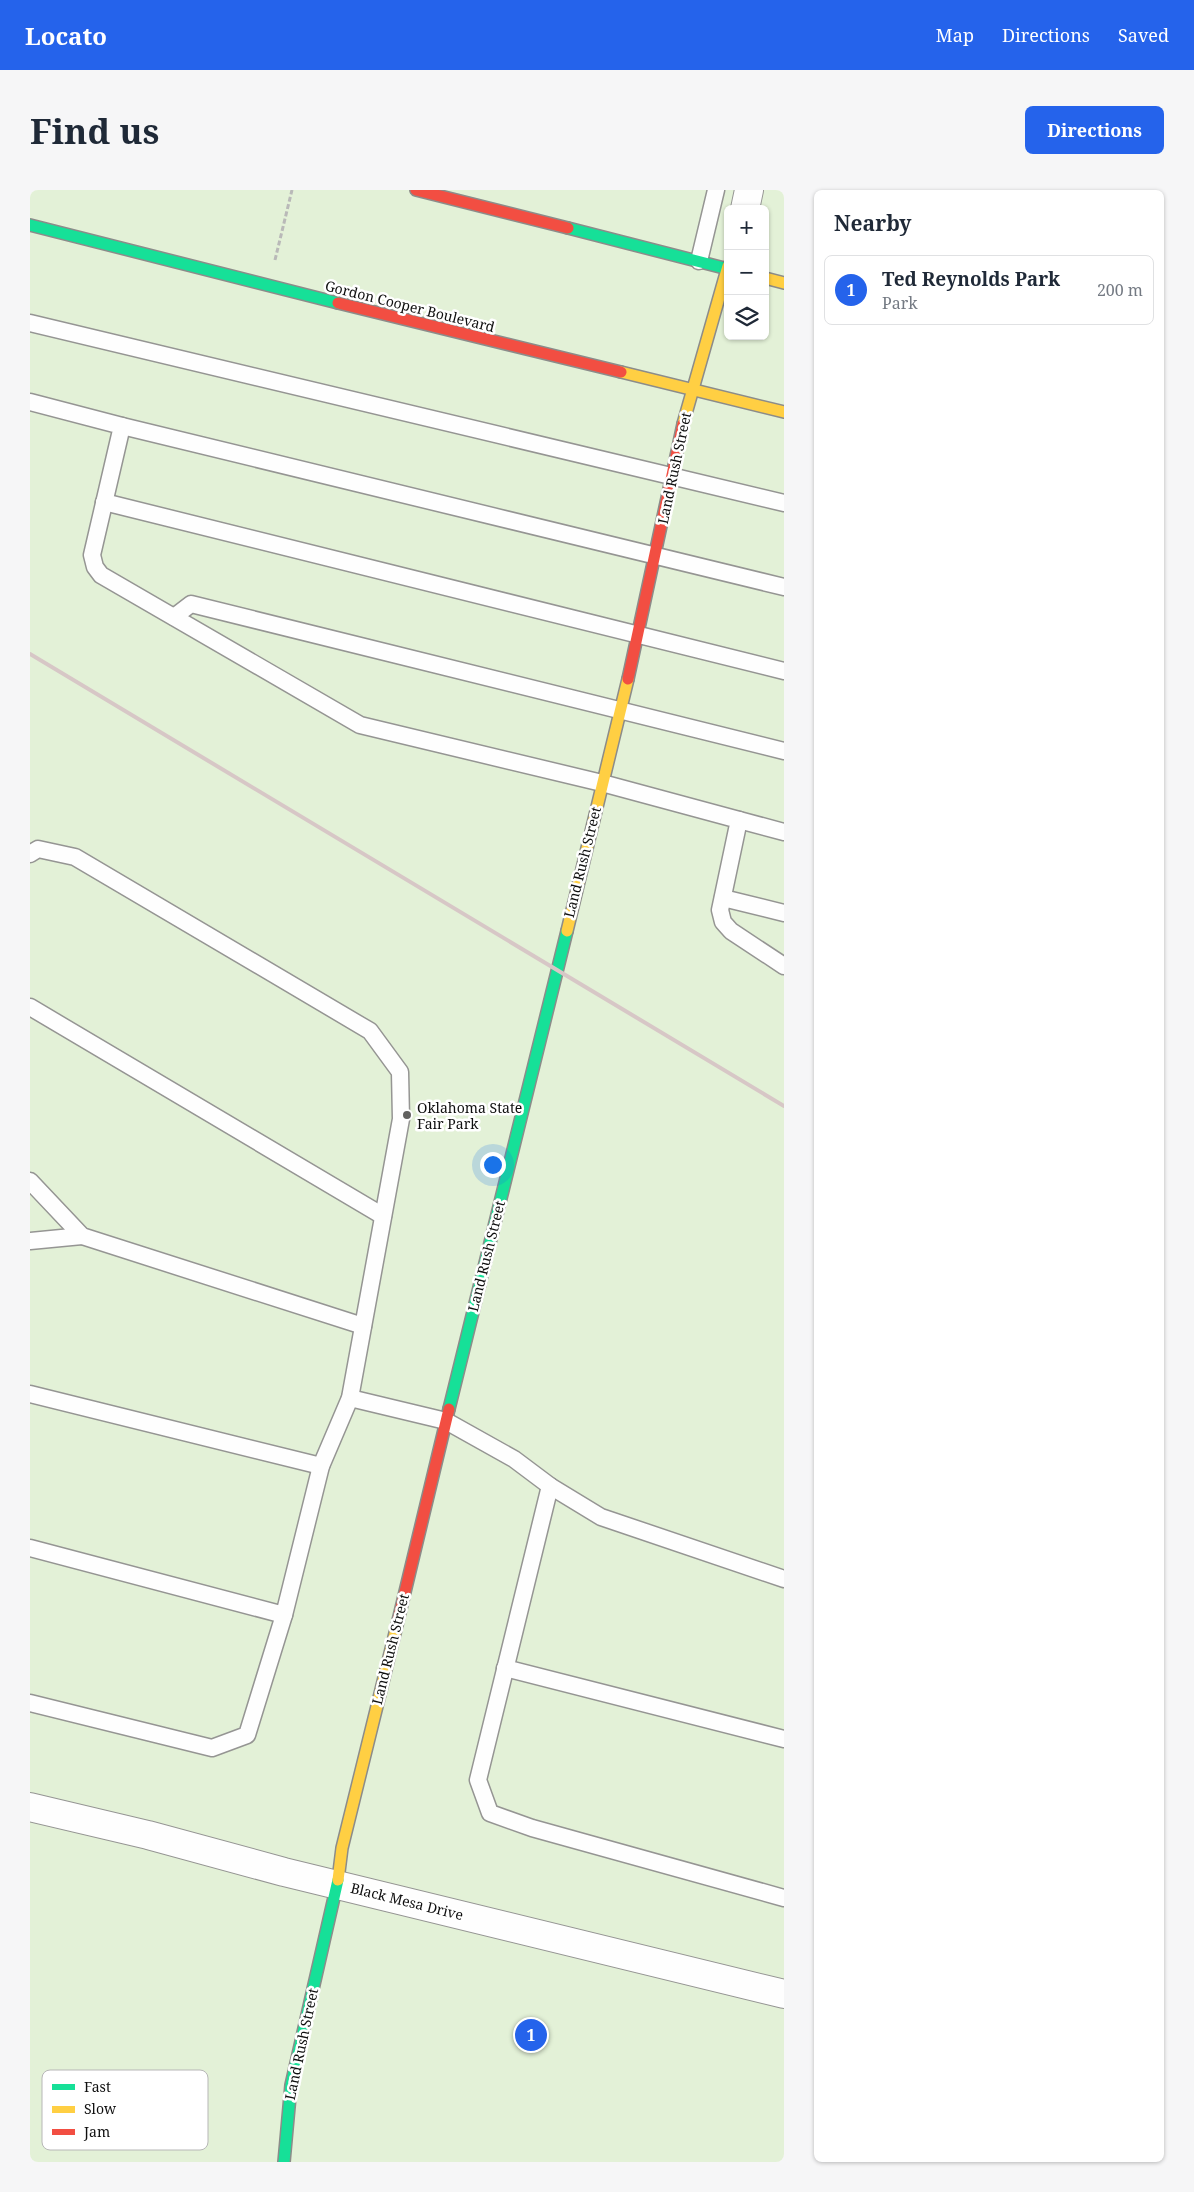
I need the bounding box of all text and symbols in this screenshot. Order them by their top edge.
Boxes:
text: Locato [25,19,107,52]
text: Map [936,23,974,47]
text: Directions [1002,23,1090,47]
text: Saved [1118,23,1169,47]
button: Directions [1025,106,1164,154]
text: Find us [30,107,159,154]
map controls [724,205,769,340]
button: + [724,205,769,250]
text: Nearby [834,209,912,237]
button: − [724,250,769,295]
text: Ted Reynolds Park [882,266,1060,292]
street label: Gordon Cooper Boulevard [323,276,497,336]
text: 1 [846,279,856,301]
text: 200 m [1097,279,1143,301]
text: Park [882,292,918,314]
button: layers [724,295,769,340]
street label: Land Rush Street [653,410,695,526]
street label: Land Rush Street [559,804,605,920]
place label: Oklahoma State Fair Park [417,1098,522,1133]
marker: Oklahoma State Fair Park [401,1109,413,1121]
your location [480,1152,506,1178]
street label: Land Rush Street [463,1198,509,1314]
street label: Land Rush Street [367,1591,413,1707]
street label: Black Mesa Drive [349,1878,465,1924]
street label: Land Rush Street [280,1986,322,2102]
pin: 1 [515,2016,547,2054]
legend [42,2070,208,2150]
text: Fast [84,2077,111,2096]
text: Slow [84,2099,117,2118]
text: Jam [83,2122,110,2141]

